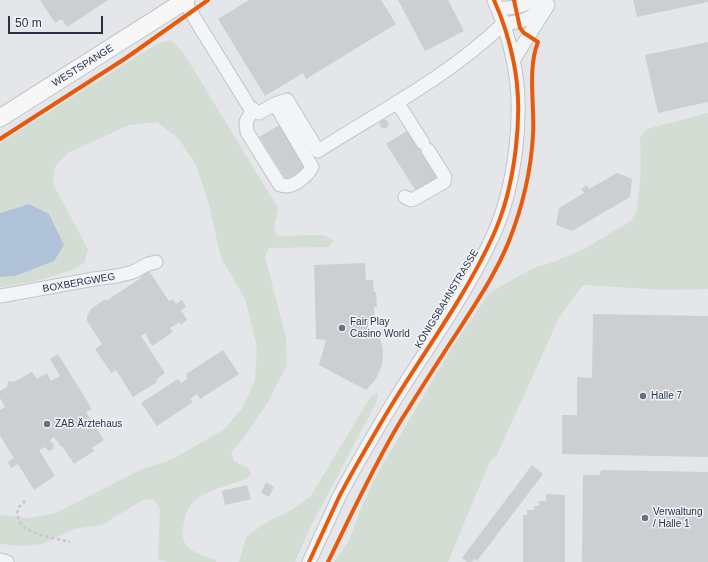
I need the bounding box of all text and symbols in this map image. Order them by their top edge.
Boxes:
scale bar [10,8,105,34]
text: 50 m [15,16,42,30]
street label: WESTSPANGE [50,42,116,90]
street label: KÖNIGSBAHNSTRASSE [413,247,481,351]
street label: BOXBERGWEG [42,271,116,295]
place label: Fair Play Casino World [350,316,410,340]
marker: Fair Play Casino World [337,323,347,333]
place label: Halle 7 [651,390,682,402]
marker: Halle 7 [638,391,648,401]
place label: ZAB Ärztehaus [55,418,122,430]
marker: ZAB Ärztehaus [42,419,52,429]
place label: Verwaltung / Halle 1 [653,506,702,530]
marker: Verwaltung / Halle 1 [640,513,650,523]

